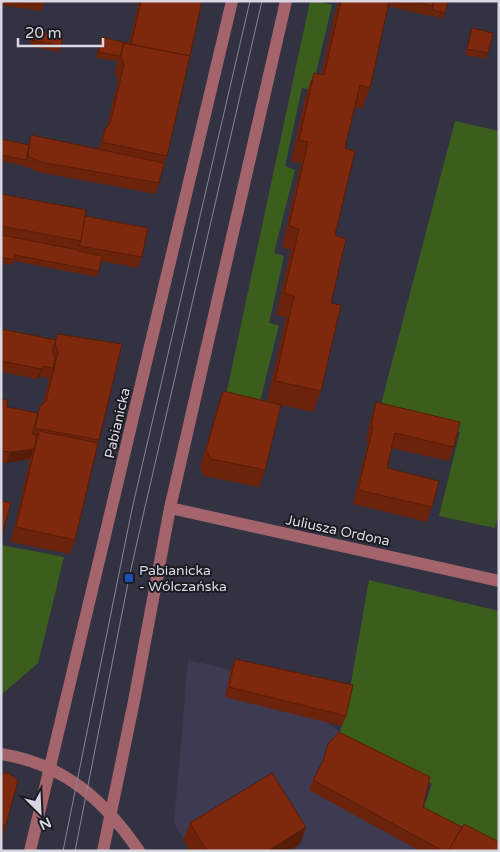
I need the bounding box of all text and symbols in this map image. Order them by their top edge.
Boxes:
scale bar [18,15,102,47]
text: 20 m [25,24,62,42]
street label: Pabianicka [101,386,134,460]
street label: Juliusza Ordona [284,511,391,550]
place label: Pabianicka - Wólczańska [139,562,227,595]
marker: Pabianicka - Wólczańska [123,572,135,584]
north arrow [15,787,65,837]
text: N [36,813,54,833]

